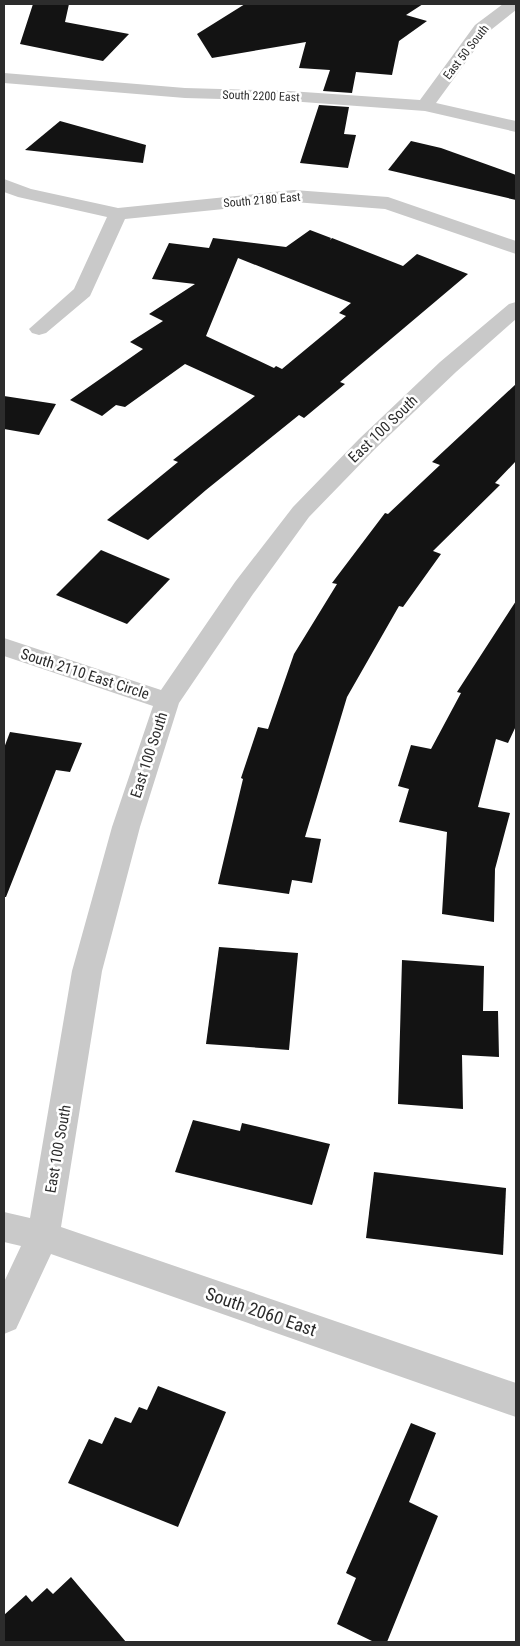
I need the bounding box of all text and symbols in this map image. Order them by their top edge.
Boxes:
street label: East 50 South [440,22,492,82]
street label: South 2200 East [222,88,300,104]
street label: South 2180 East [223,190,302,210]
street label: East 100 South [345,392,421,466]
street label: South 2110 East Circle [19,645,151,703]
street label: East 100 South [127,710,171,800]
street label: East 100 South [41,1103,75,1195]
street label: South 2060 East [203,1283,319,1340]

